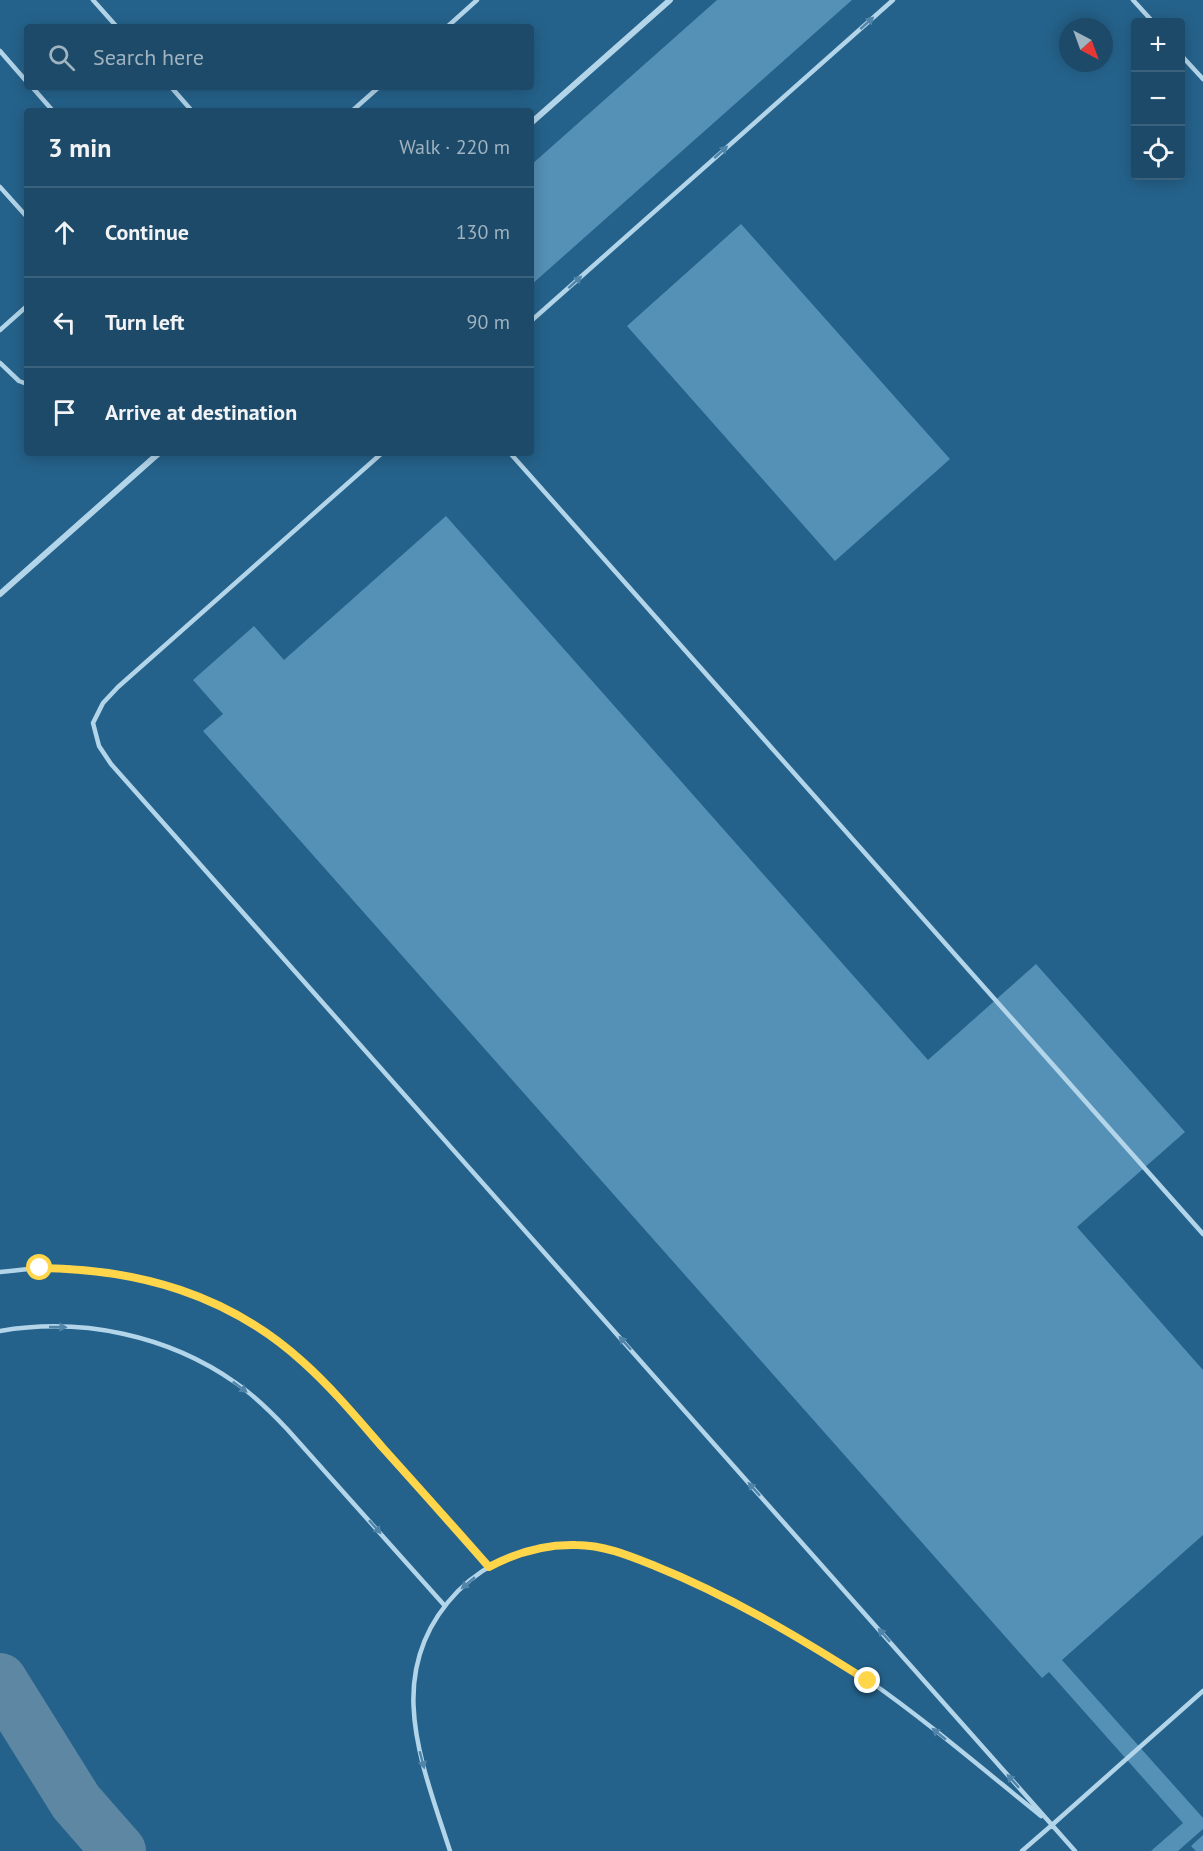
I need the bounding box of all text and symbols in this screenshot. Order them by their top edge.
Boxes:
one-way arrow [859,16,874,30]
north arrow [1059,18,1113,72]
map controls [1131,18,1185,180]
button: + [1131,18,1185,72]
search box [24,24,534,90]
icon: search [45,41,78,74]
text: Search here [93,43,204,71]
button: − [1131,72,1185,126]
button: locate [1131,126,1185,180]
text: 3 min [48,131,111,164]
text: Walk · 220 m [399,134,510,160]
one-way arrow [713,146,728,159]
icon: ahead [48,216,81,249]
text: Continue [105,218,189,246]
text: 130 m [456,219,510,245]
one-way arrow [567,276,582,289]
icon: left [48,306,81,339]
text: Turn left [105,308,185,336]
text: 90 m [467,309,510,335]
icon: arrive [48,396,81,429]
text: Arrive at destination [105,398,297,426]
route start [26,1254,52,1280]
one-way arrow [49,1322,68,1332]
one-way arrow [618,1336,632,1351]
one-way arrow [233,1380,248,1392]
one-way arrow [748,1482,761,1497]
one-way arrow [368,1519,381,1534]
one-way arrow [461,1576,476,1589]
one-way arrow [878,1628,891,1643]
route end [854,1667,880,1693]
one-way arrow [932,1728,947,1740]
one-way arrow [418,1751,427,1769]
one-way arrow [1007,1774,1020,1789]

